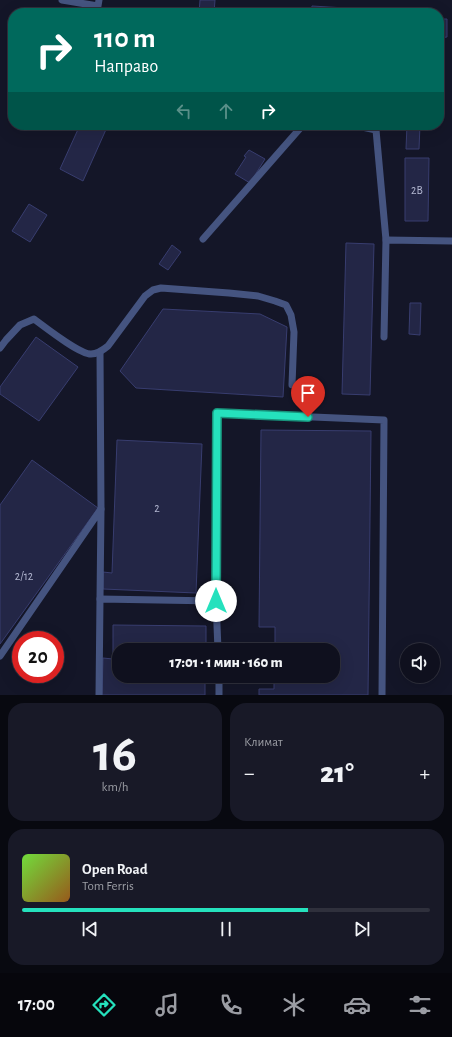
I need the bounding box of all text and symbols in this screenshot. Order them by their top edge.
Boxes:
icon: right [28,24,80,76]
text: 110 m [94,25,156,53]
text: Направо [94,58,158,76]
icon: left [173,100,195,122]
icon: ahead [215,100,237,122]
icon: right [257,100,279,122]
house number: 2В [411,184,423,196]
pin [291,376,325,417]
icon: arrive [297,382,319,404]
house number: 2 [154,502,160,514]
house number: 2/12 [15,570,34,582]
position arrow [195,580,237,622]
speed limit sign: 20 [12,631,64,683]
map controls [400,643,440,683]
button: sound [400,643,440,683]
text: 17:01 · 1 мин · 160 m [169,655,283,670]
text: 16 [93,728,137,780]
text: Климат [244,736,283,749]
text: 21° [320,758,354,788]
text: − [244,762,255,784]
text: + [419,762,430,784]
text: km/h [102,781,128,794]
text: Open Road [82,862,148,877]
text: Tom Ferris [82,880,134,893]
icon: previous [79,918,101,940]
icon: pause [215,918,237,940]
icon: next [351,918,373,940]
icon: directions [90,991,118,1019]
icon: music [153,991,181,1019]
icon: phone [217,991,245,1019]
icon: climate [280,991,308,1019]
icon: car [343,991,371,1019]
icon: filters [406,991,434,1019]
text: 17:00 [18,996,55,1014]

